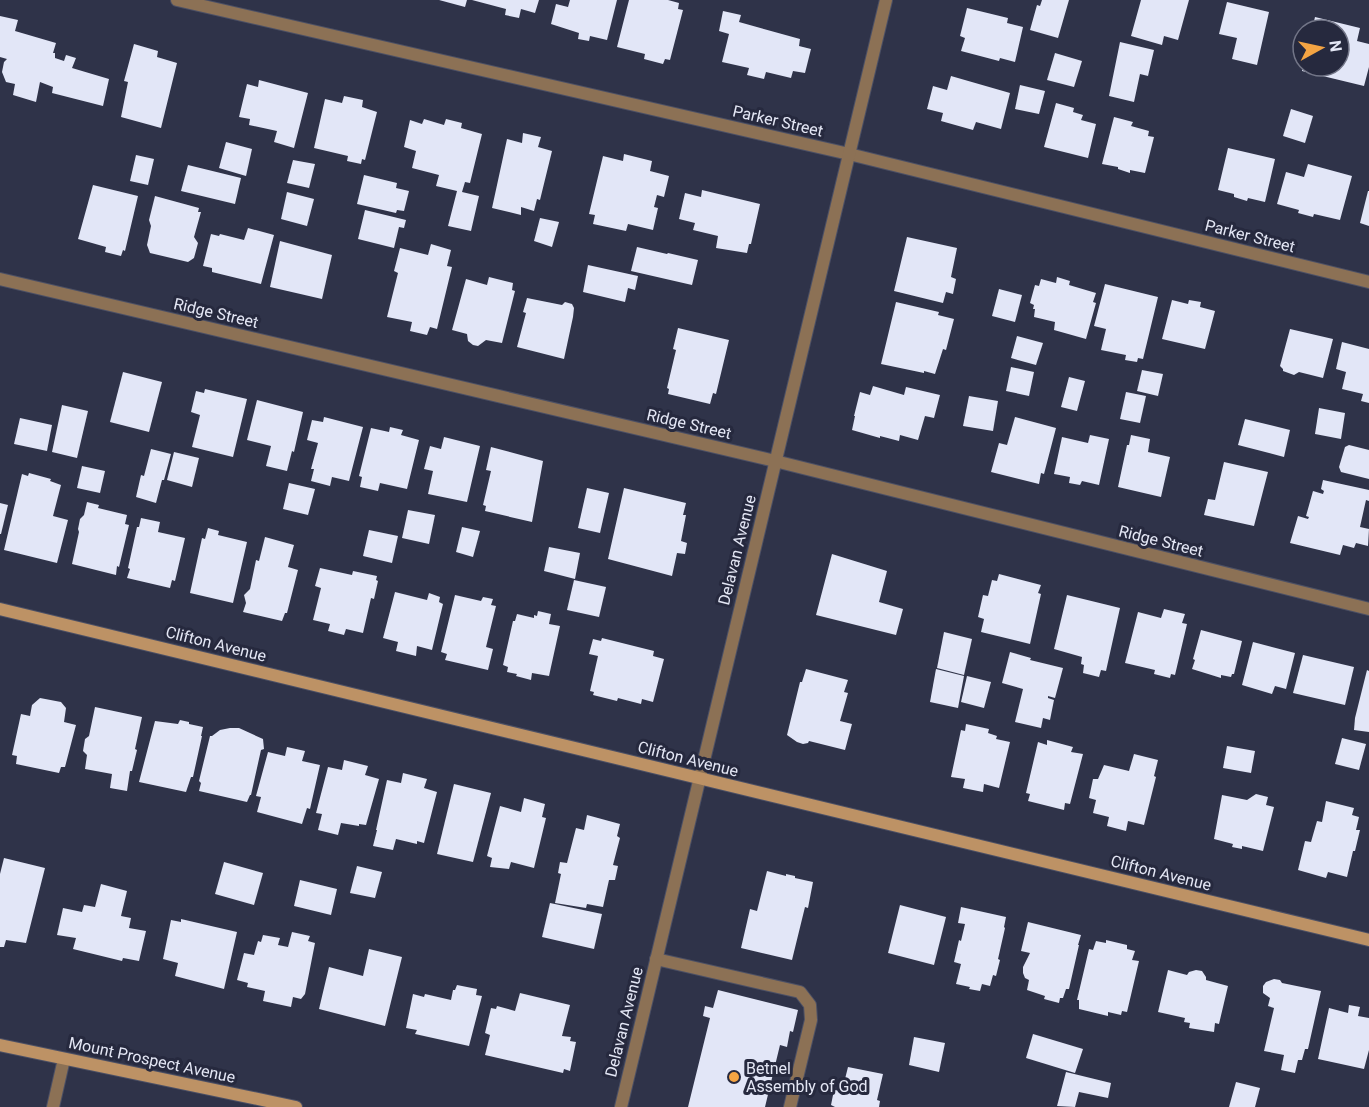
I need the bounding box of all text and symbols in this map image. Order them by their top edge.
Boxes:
north arrow [1291,18,1351,78]
text: N [1325,39,1346,53]
street label: Parker Street [731,101,825,141]
street label: Parker Street [1203,216,1297,256]
street label: Ridge Street [172,294,260,332]
street label: Ridge Street [645,405,733,443]
street label: Delavan Avenue [714,493,760,607]
street label: Ridge Street [1117,521,1205,561]
street label: Clifton Avenue [164,622,268,666]
street label: Clifton Avenue [636,737,740,781]
street label: Clifton Avenue [1109,851,1213,895]
street label: Delavan Avenue [601,965,647,1079]
street label: Mount Prospect Avenue [67,1033,237,1087]
place label: Betnel Assembly of God [746,1059,868,1096]
marker: Betnel Assembly of God [727,1070,741,1084]

